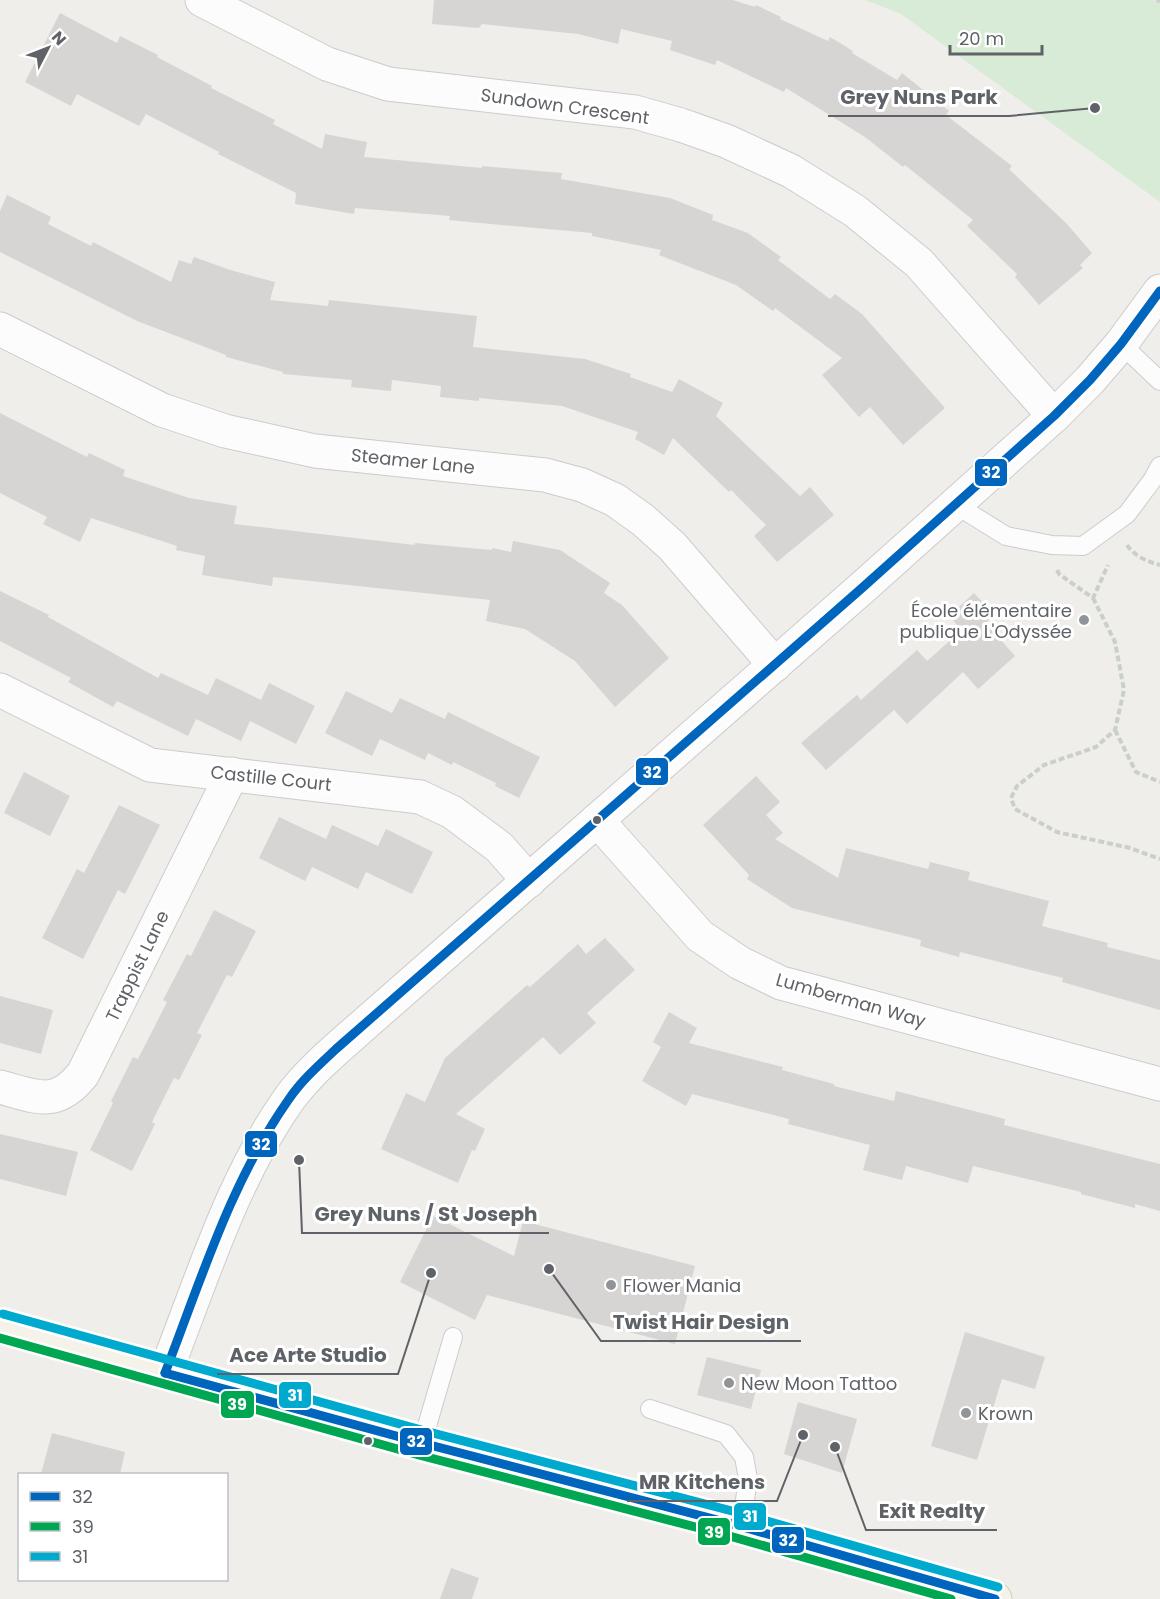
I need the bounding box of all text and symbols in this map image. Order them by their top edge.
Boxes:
north arrow [18,18,78,78]
scale bar [950,18,1042,56]
text: N [46,26,71,50]
text: 20 m [959,26,1004,51]
callout: Grey Nuns Park [828,78,1009,116]
street label: Sundown Crescent [479,82,651,130]
text: Grey Nuns Park [840,83,998,111]
street label: Steamer Lane [350,442,476,480]
line badge: 32 [974,458,1008,487]
text: 32 [982,461,1000,484]
place label: École élémentaire publique L'Odyssée [899,598,1072,644]
marker: École élémentaire publique L'Odyssée [1077,613,1091,627]
line badge: 32 [635,757,669,786]
street label: Castille Court [209,759,333,797]
text: 32 [643,761,661,784]
unlabelled marker [591,814,603,826]
street label: Trappist Lane [99,906,175,1026]
street label: Lumberman Way [773,967,929,1033]
line badge: 32 [244,1130,278,1158]
text: 32 [252,1133,270,1156]
callout: Grey Nuns / St Joseph [302,1195,549,1233]
text: Grey Nuns / St Joseph [314,1200,538,1228]
place label: Flower Mania [623,1273,741,1298]
marker: Flower Mania [604,1278,618,1292]
callout: Twist Hair Design [601,1303,801,1341]
text: Twist Hair Design [613,1308,789,1336]
callout: Ace Arte Studio [217,1336,398,1374]
text: Ace Arte Studio [229,1341,387,1369]
place label: New Moon Tattoo [741,1371,897,1396]
marker: New Moon Tattoo [722,1376,736,1390]
line badge: 31 [278,1381,312,1409]
text: 31 [287,1384,303,1407]
line badge: 39 [220,1390,255,1419]
text: 39 [227,1393,247,1416]
place label: Krown [978,1401,1033,1426]
marker: Krown [959,1406,973,1420]
line badge: 32 [399,1427,433,1456]
text: 32 [407,1430,425,1453]
unlabelled marker [362,1435,374,1447]
callout: MR Kitchens [627,1463,777,1501]
text: MR Kitchens [639,1468,765,1496]
legend [18,1473,228,1581]
text: 32 [72,1484,93,1509]
callout: Exit Realty [866,1492,997,1530]
text: Exit Realty [879,1497,986,1525]
line badge: 31 [733,1502,767,1531]
text: 31 [742,1505,758,1528]
text: 39 [72,1514,94,1539]
line badge: 39 [697,1517,731,1546]
text: 39 [704,1521,724,1544]
line badge: 32 [771,1526,805,1554]
text: 32 [779,1529,797,1552]
text: 31 [72,1544,88,1569]

